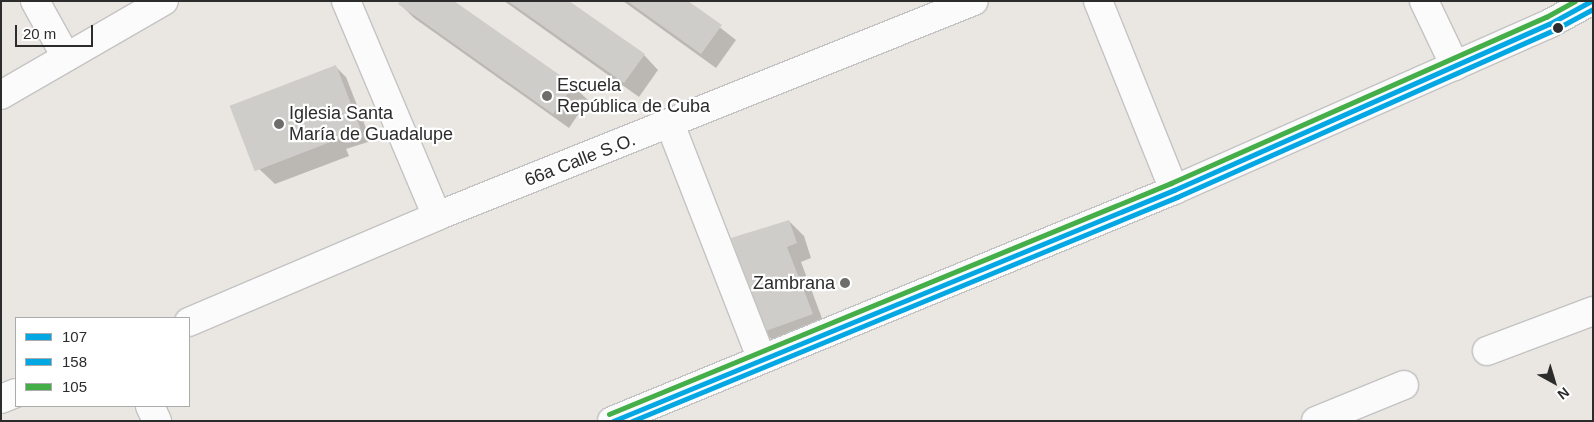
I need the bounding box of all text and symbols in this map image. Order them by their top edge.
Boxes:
scale bar [18,15,95,47]
unlabelled marker [1553,23,1563,33]
text: 20 m [23,25,56,42]
place label: Escuela República de Cuba [557,75,710,118]
marker: Escuela República de Cuba [541,90,553,102]
place label: Iglesia Santa María de Guadalupe [289,103,453,146]
marker: Iglesia Santa María de Guadalupe [273,118,285,130]
street label: 66a Calle S.O. [521,129,639,191]
place label: Zambrana [753,272,835,294]
marker: Zambrana [839,277,851,289]
legend [15,317,190,407]
text: 107 [62,328,87,345]
text: 158 [62,353,87,370]
north arrow [1529,357,1579,407]
text: 105 [62,378,87,395]
text: N [1554,384,1572,403]

